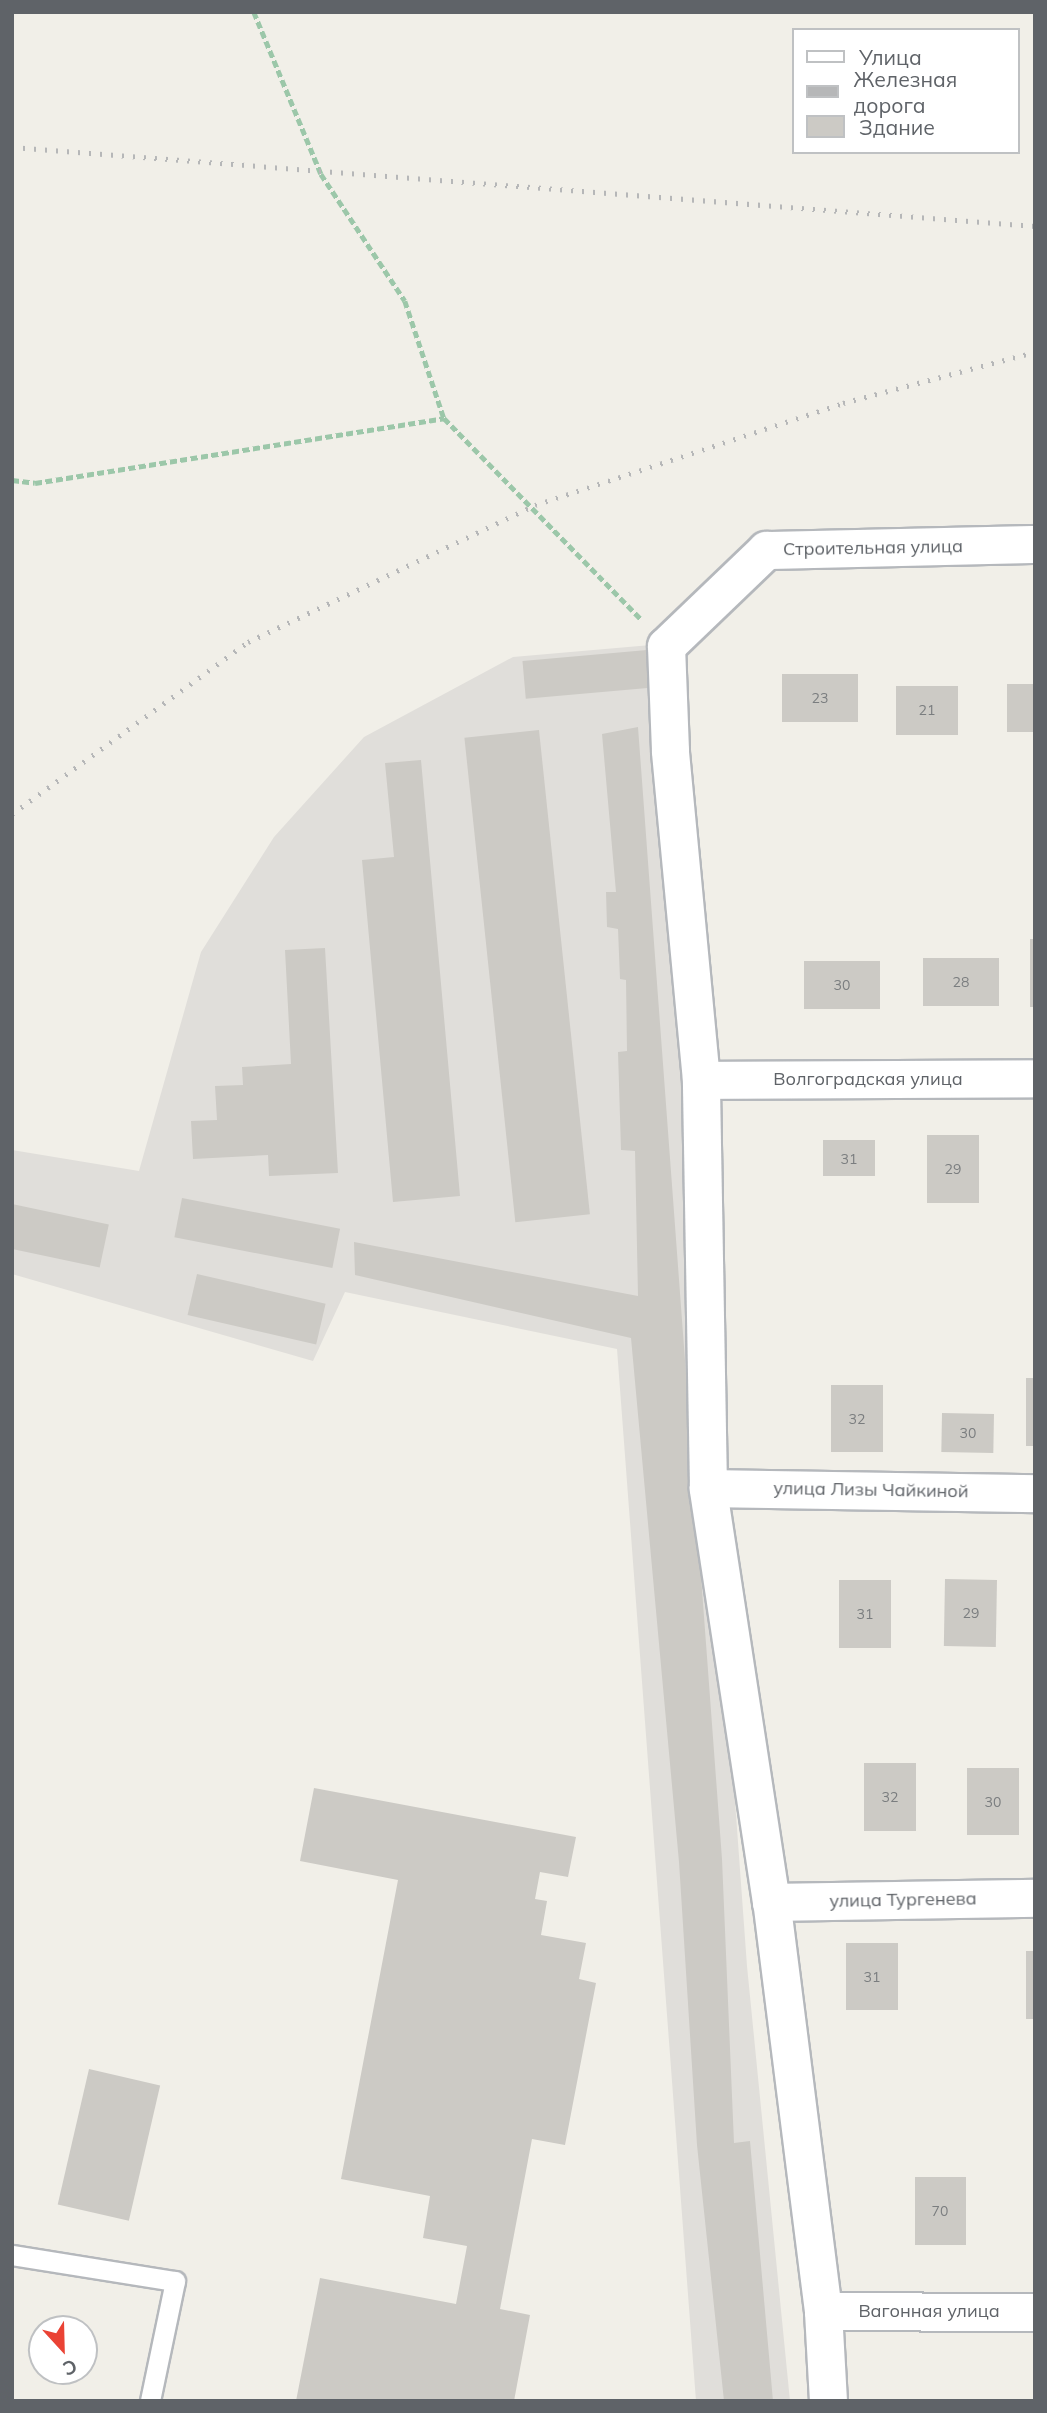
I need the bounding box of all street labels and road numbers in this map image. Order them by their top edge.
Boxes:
street label: Строительная улица [783,536,963,560]
street label: Волгоградская улица [773,1068,963,1090]
street label: улица Лизы Чайкиной [773,1477,969,1503]
street label: улица Тургенева [829,1888,977,1912]
street label: Вагонная улица [858,2300,1000,2322]

